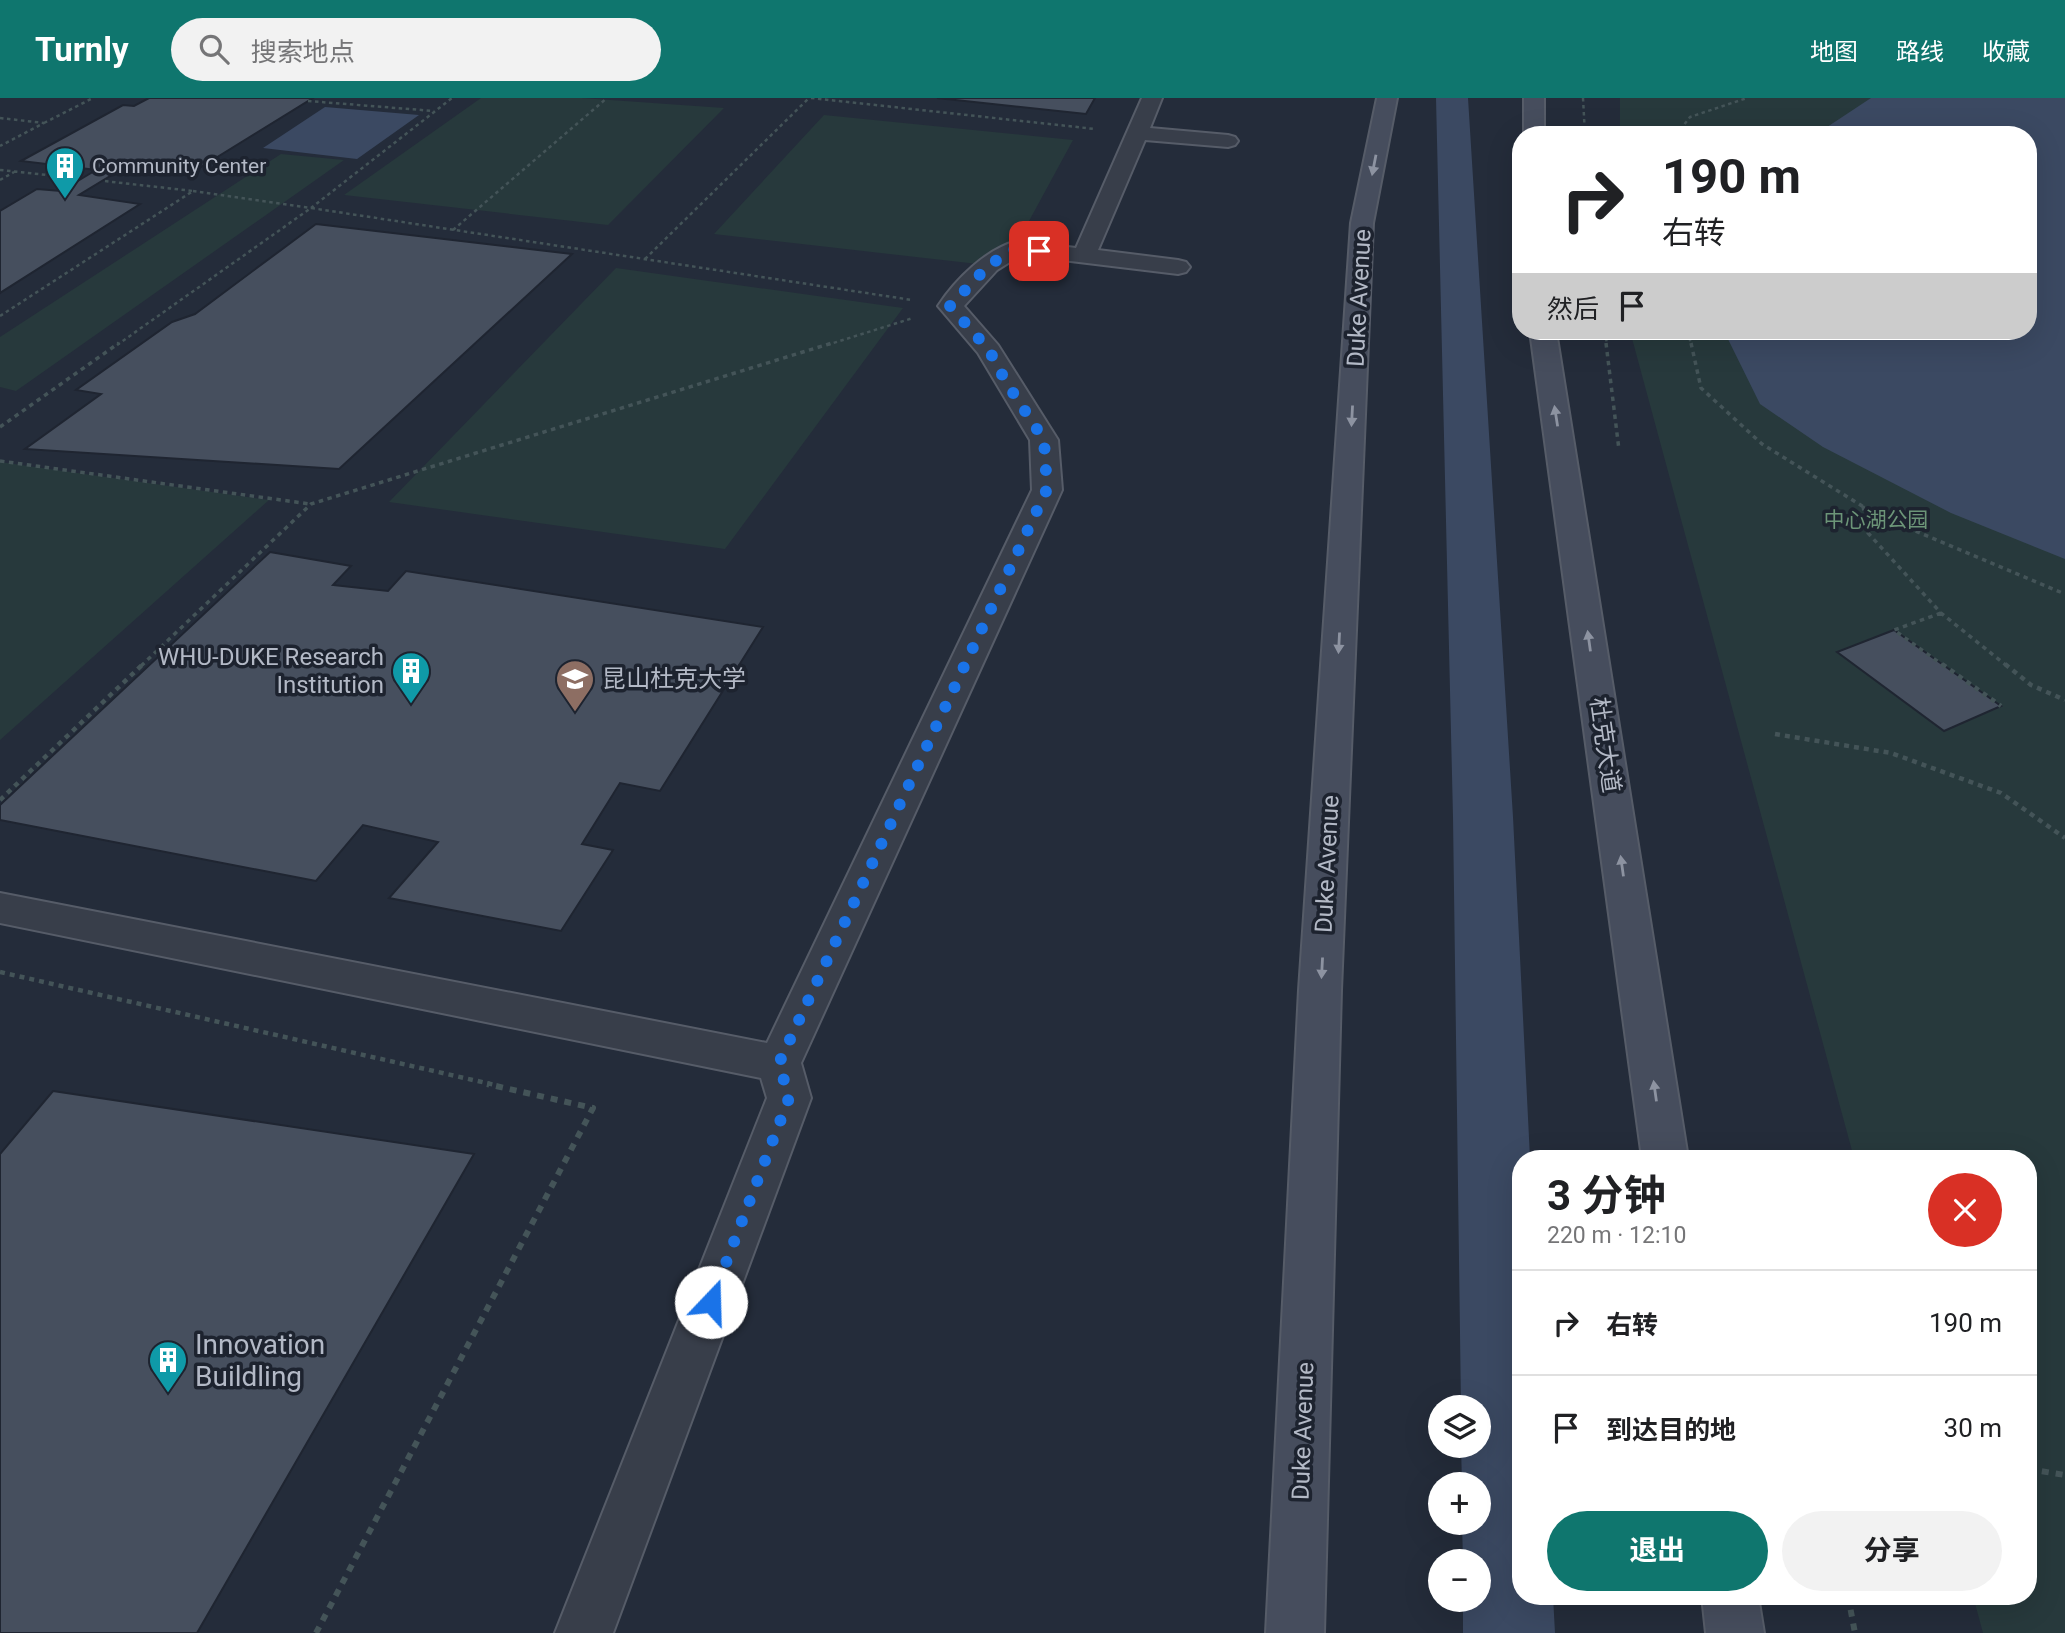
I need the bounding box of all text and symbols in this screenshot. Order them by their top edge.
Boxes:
search box [171,18,661,81]
text: Turnly [35,30,129,69]
icon: search [195,30,233,68]
text: 搜索地点 [251,37,355,67]
text: 地图 [1810,38,1858,66]
text: 路线 [1896,38,1944,66]
text: 收藏 [1982,38,2030,66]
building icon: Community Center [44,145,86,200]
text: 190 m [1662,148,1801,205]
place label: Community Center [92,154,266,178]
one-way arrow [1368,154,1379,176]
icon: right [1547,154,1638,245]
text: 右转 [1662,214,1726,252]
pin [1009,221,1069,281]
street label: Duke Avenue [1341,228,1377,368]
icon: arrive [1020,232,1058,270]
icon: arrive [1613,287,1651,325]
text: 然后 [1547,294,1599,324]
one-way arrow [1346,405,1357,427]
one-way arrow [1550,405,1561,427]
park label: 中心湖公园 [1824,508,1929,532]
one-way arrow [1583,630,1594,652]
one-way arrow [1334,632,1345,654]
place label: WHU-DUKE Research Institution [158,643,384,699]
building icon: WHU-DUKE Research Institution [390,650,432,705]
school or university icon: 昆山杜克大学 [554,658,596,713]
place label: 昆山杜克大学 [602,665,746,693]
street label: 杜克大道 [1584,696,1626,794]
street label: Duke Avenue [1309,794,1345,934]
one-way arrow [1617,855,1628,877]
one-way arrow [1316,957,1327,979]
one-way arrow [1650,1080,1661,1102]
text: 3 分钟 [1547,1171,1666,1220]
button: close [1928,1173,2002,1247]
text: 220 m · 12:10 [1547,1222,1686,1249]
position arrow [674,1265,748,1339]
icon: right [1547,1304,1585,1342]
text: 190 m [1929,1308,2002,1338]
text: 右转 [1606,1310,1658,1340]
place label: Innovation Buildling [195,1328,325,1393]
building icon: Innovation Buildling [147,1339,189,1394]
street label: Duke Avenue [1287,1362,1319,1500]
map controls [1428,1395,1491,1612]
button: layers [1428,1395,1491,1458]
icon: arrive [1547,1409,1585,1447]
text: 30 m [1944,1413,2002,1443]
text: 到达目的地 [1606,1415,1736,1445]
button: + [1428,1472,1491,1535]
button: 退出 [1547,1511,1768,1591]
button: 分享 [1782,1511,2002,1591]
button: − [1428,1549,1491,1612]

